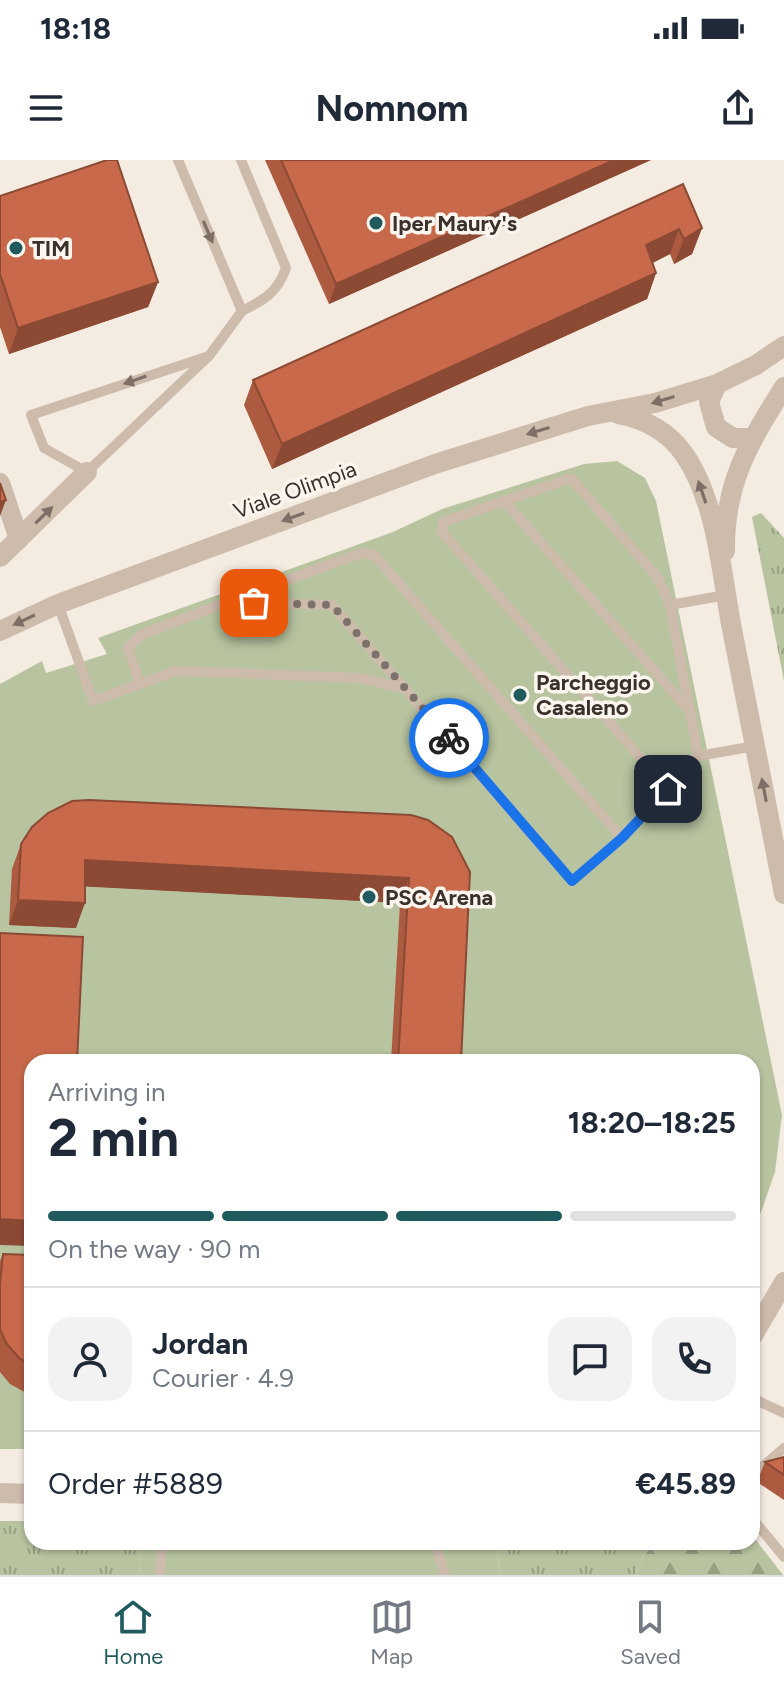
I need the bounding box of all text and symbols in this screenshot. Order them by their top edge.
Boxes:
text: 18:18 [40,10,111,47]
icon: menu [24,86,68,130]
icon: share [716,86,760,130]
text: Nomnom [316,87,468,130]
place label: Iper Maury's [392,210,517,237]
marker: Iper Maury's [367,214,385,232]
one-way arrow [202,220,215,244]
place label: TIM [32,235,70,262]
marker: TIM [7,239,25,257]
one-way arrow [123,375,147,387]
one-way arrow [651,394,675,407]
one-way arrow [526,426,550,438]
street label: Viale Olimpia [230,455,360,525]
one-way arrow [695,480,707,504]
one-way arrow [34,506,53,525]
one-way arrow [281,511,305,524]
pin [220,569,288,637]
icon: bag [232,581,276,625]
one-way arrow [12,613,35,627]
place label: Parcheggio Casaleno [536,669,651,721]
marker: Parcheggio Casaleno [511,686,529,704]
courier [409,698,489,778]
icon: bike [427,716,471,760]
pin [634,755,702,823]
icon: home [646,767,690,811]
one-way arrow [757,778,769,803]
place label: PSC Arena [385,884,493,911]
marker: PSC Arena [360,888,378,906]
text: Arriving in [48,1076,166,1108]
text: 18:20–18:25 [568,1104,736,1141]
text: 2 min [48,1107,179,1169]
text: On the way · 90 m [48,1233,260,1265]
button: person [48,1317,132,1401]
button: chat [548,1317,632,1401]
button: phone [652,1317,736,1401]
text: Jordan [152,1325,248,1362]
text: Courier · 4.9 [152,1362,294,1394]
text: Order #5889 [48,1465,223,1502]
text: €45.89 [636,1465,736,1502]
tab: Home [103,1595,163,1670]
tab: Map [370,1595,414,1670]
tab: Saved [620,1595,681,1670]

